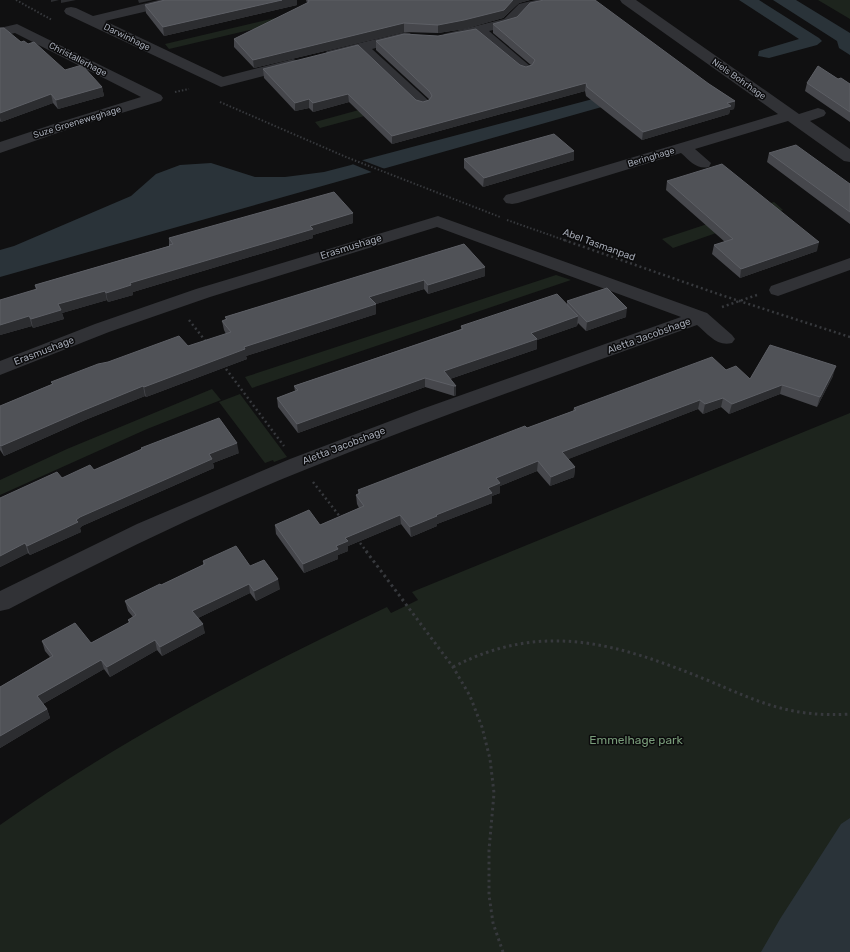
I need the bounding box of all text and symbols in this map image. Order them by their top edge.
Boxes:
street label: Darwinhage [102,21,152,53]
street label: Christallerhage [47,40,109,78]
street label: Niels Bohrhage [710,57,768,101]
street label: Suze Groeneweghage [32,104,122,140]
street label: Beringhage [626,145,676,169]
street label: Abel Tasmanpad [561,226,637,264]
street label: Erasmushage [319,232,384,262]
street label: Aletta Jacobshage [606,315,693,357]
street label: Erasmushage [12,334,76,368]
street label: Aletta Jacobshage [301,425,388,467]
park label: Emmelhage park [589,733,684,747]

